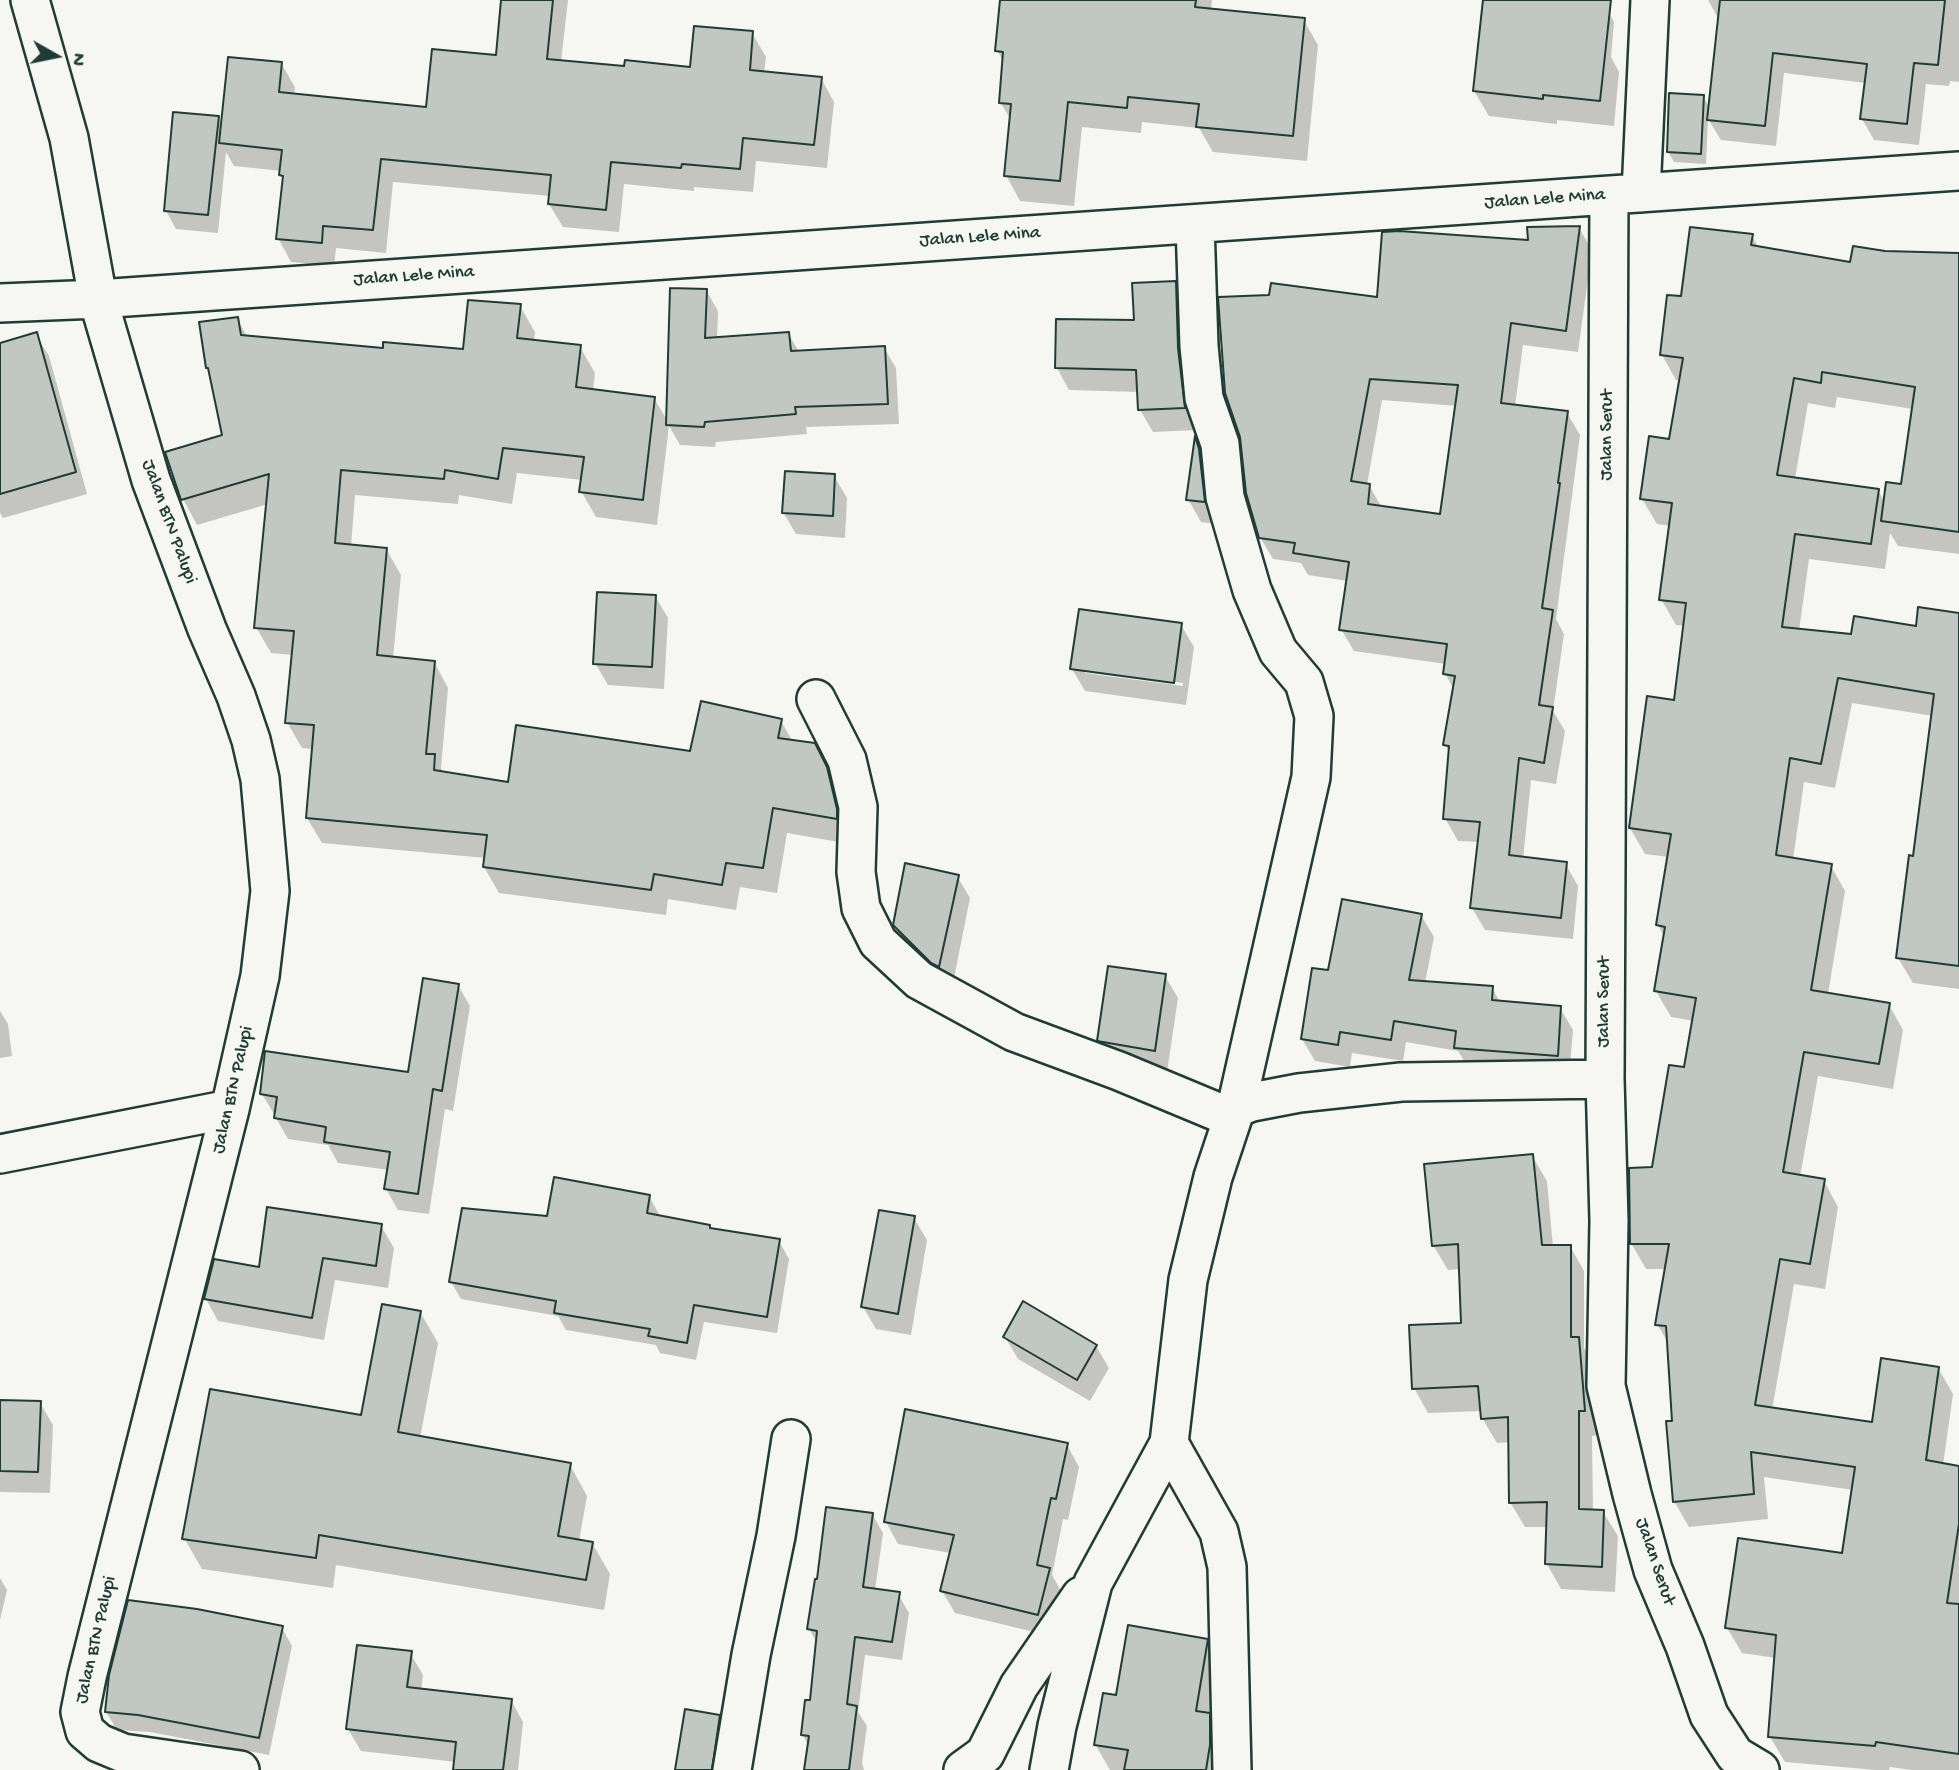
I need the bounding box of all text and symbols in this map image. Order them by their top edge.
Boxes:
north arrow [21,21,91,91]
text: N [65,51,90,67]
street label: Jalan Lele Mina [1484,184,1606,216]
street label: Jalan Lele Mina [919,222,1041,254]
street label: Jalan Lele Mina [353,261,475,293]
street label: Jalan Serut [1597,390,1619,480]
street label: Jalan BTN Palupi [135,457,201,587]
street label: Jalan Serut [1594,957,1616,1047]
street label: Jalan BTN Palupi [208,1024,260,1156]
street label: Jalan Serut [1628,1515,1680,1609]
street label: Jalan BTN Palupi [71,1574,123,1706]

